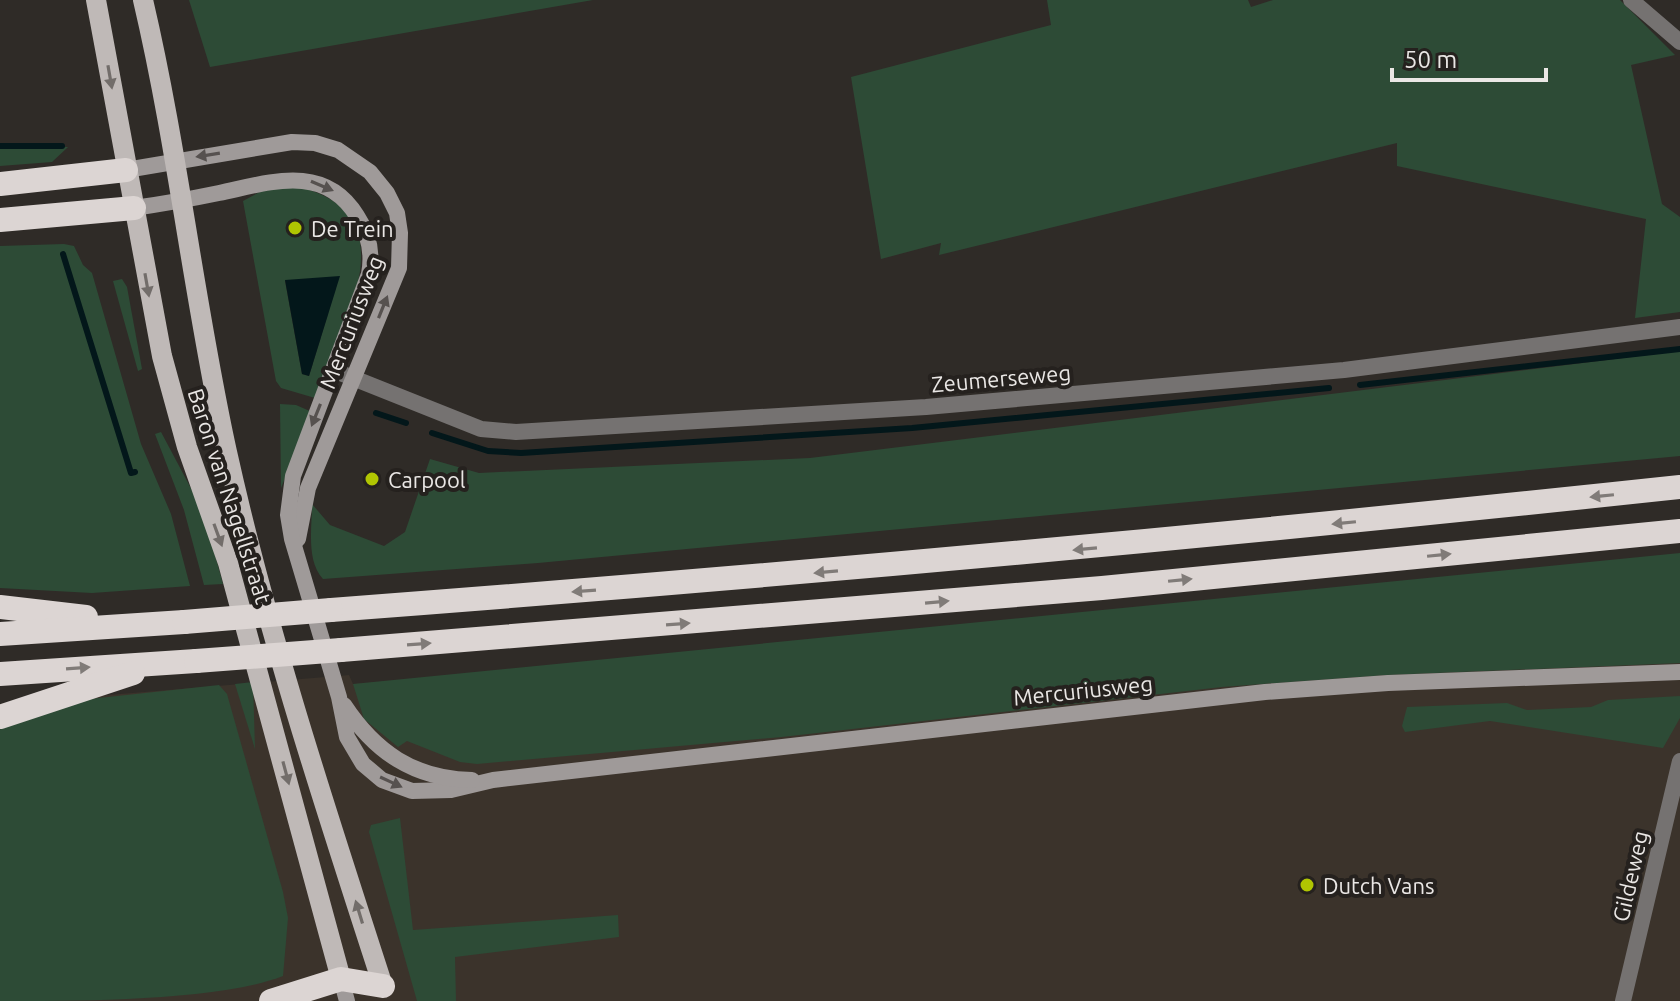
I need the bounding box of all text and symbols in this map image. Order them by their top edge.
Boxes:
scale bar [1392,32,1546,82]
text: 50 m [1404,46,1457,73]
one-way arrow [104,65,116,90]
one-way arrow [195,150,220,162]
one-way arrow [310,180,333,193]
place label: De Trein [311,216,394,241]
marker: De Trein [286,219,304,237]
street label: Mercuriusweg [314,252,388,392]
one-way arrow [142,273,154,298]
one-way arrow [376,295,389,319]
street label: Zeumerseweg [930,359,1072,397]
street label: Baron van Nagellstraat [183,385,277,607]
one-way arrow [309,403,322,427]
place label: Carpool [388,467,466,492]
marker: Carpool [363,470,381,488]
one-way arrow [1590,489,1615,502]
one-way arrow [1331,516,1356,529]
one-way arrow [213,523,225,547]
one-way arrow [1072,543,1097,556]
one-way arrow [1427,548,1452,561]
one-way arrow [813,566,838,579]
one-way arrow [1168,573,1193,586]
one-way arrow [571,585,596,598]
one-way arrow [925,595,950,608]
one-way arrow [666,617,691,630]
one-way arrow [407,637,432,650]
one-way arrow [66,661,91,674]
street label: Mercuriusweg [1012,670,1154,710]
one-way arrow [281,761,293,786]
one-way arrow [379,775,402,789]
street label: Gildeweg [1607,828,1653,924]
place label: Dutch Vans [1323,873,1435,898]
marker: Dutch Vans [1298,876,1316,894]
one-way arrow [352,899,365,923]

